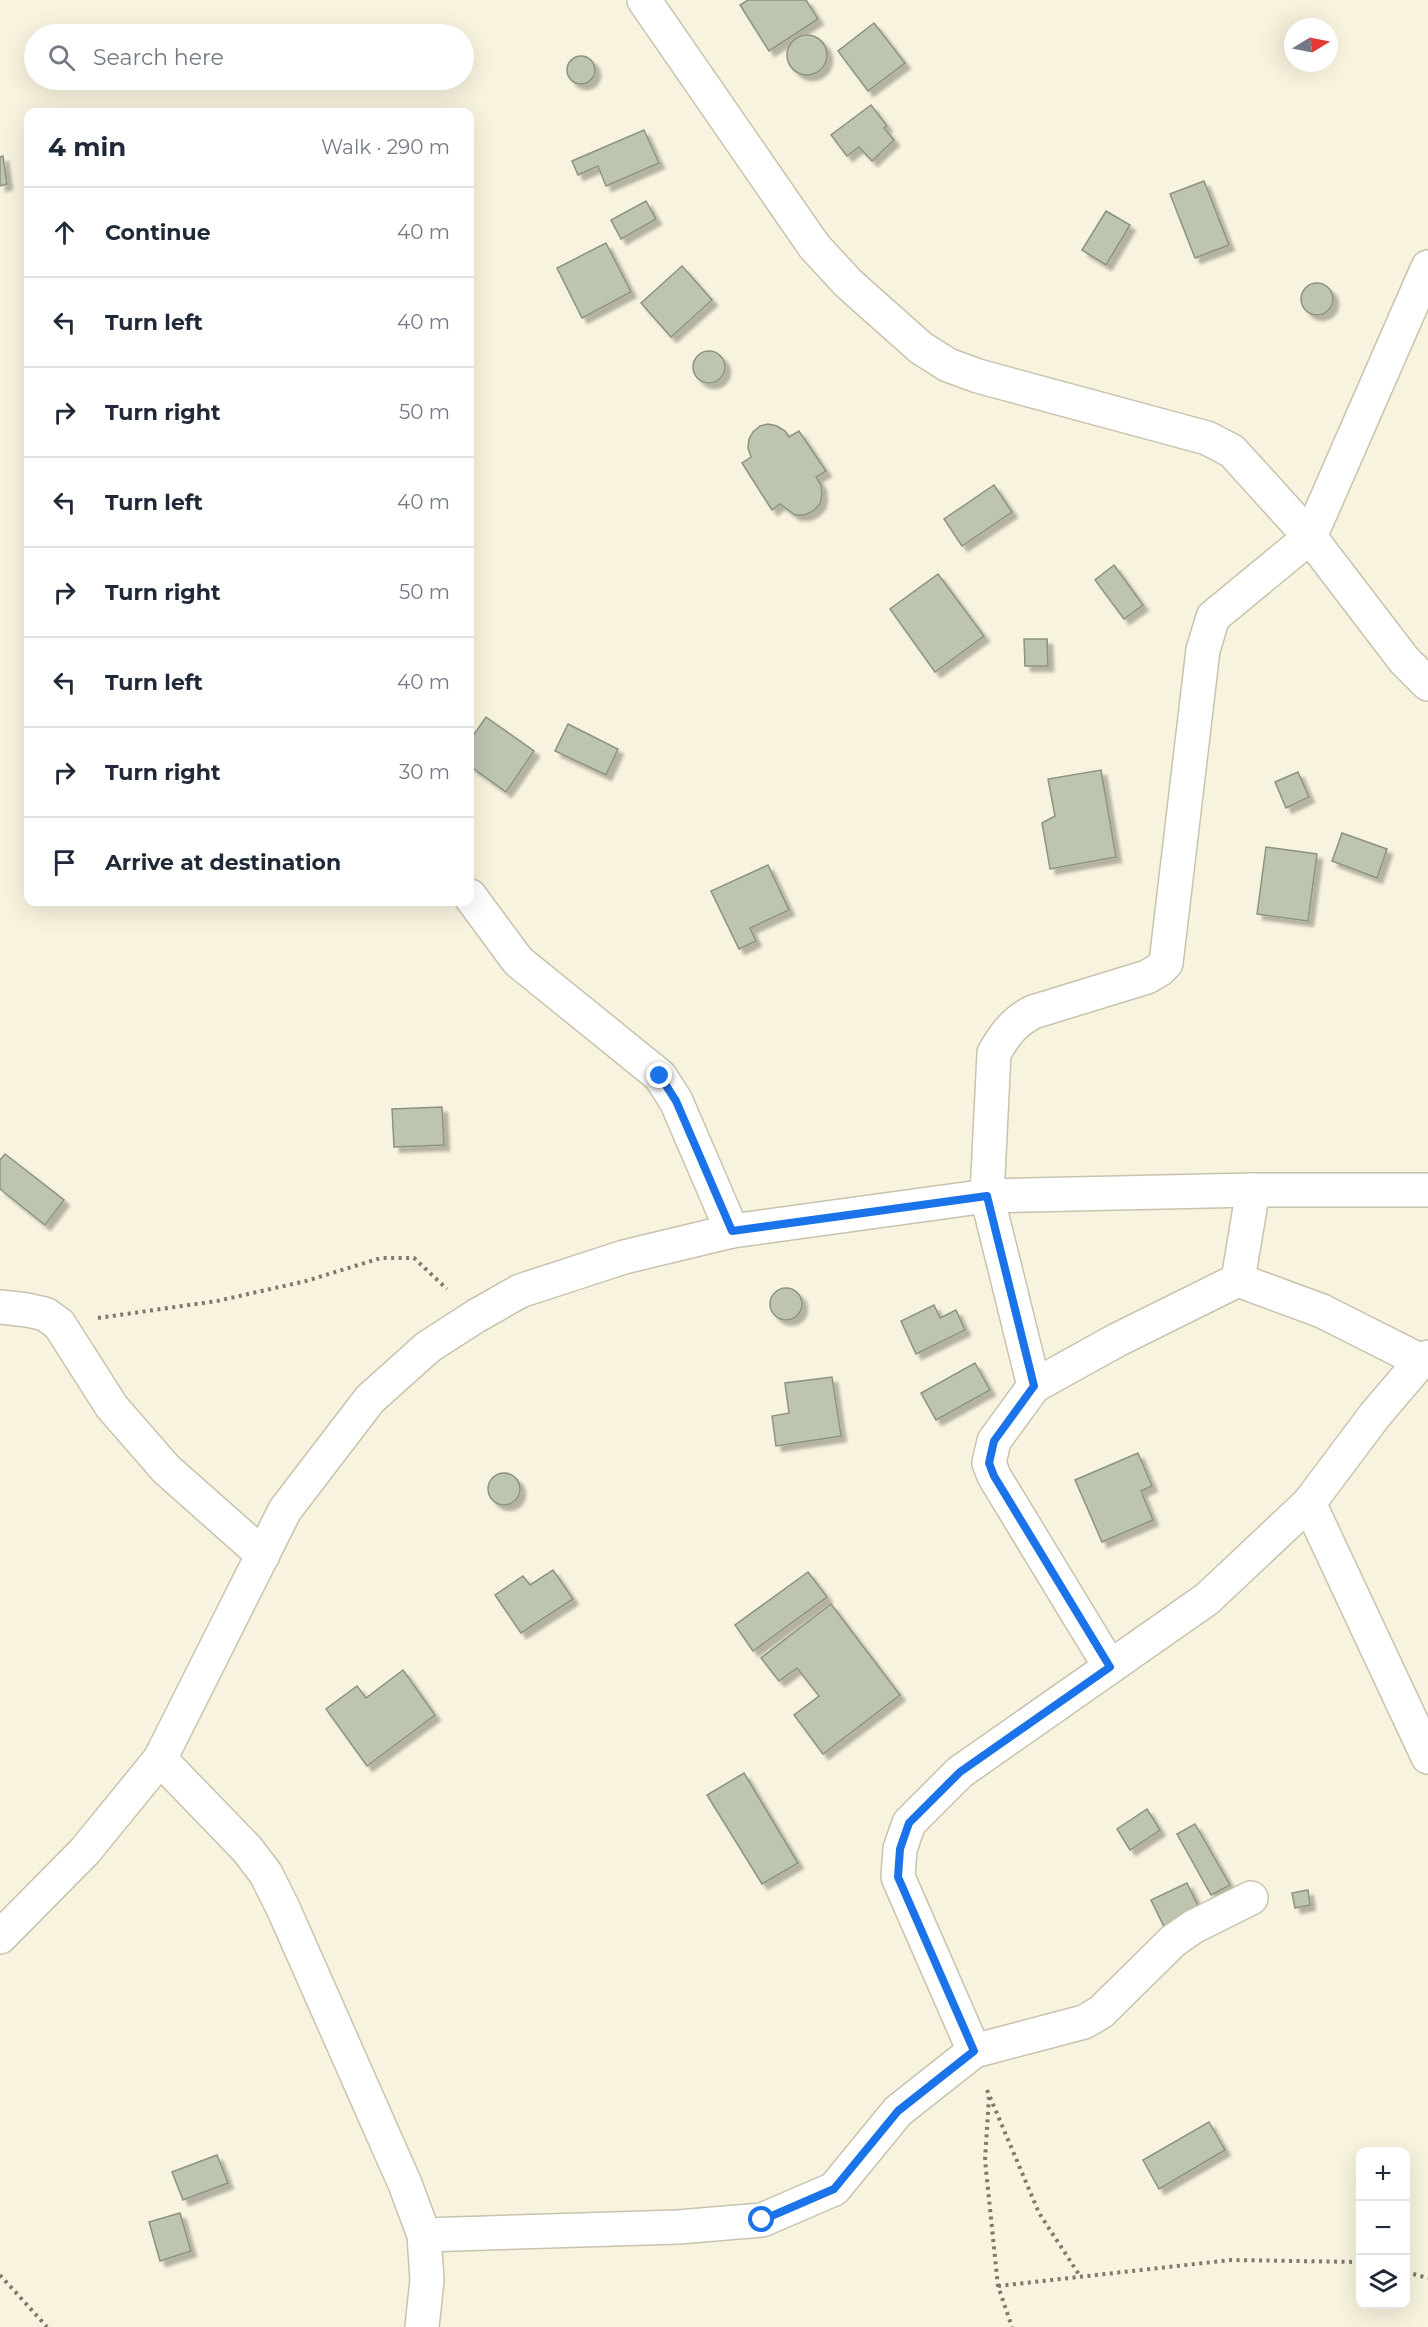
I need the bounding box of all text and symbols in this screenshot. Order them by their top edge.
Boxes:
north arrow [1284,18,1338,72]
search box [24,24,474,90]
icon: search [45,41,78,74]
text: Search here [93,44,224,71]
text: 4 min [48,131,126,163]
text: Walk · 290 m [321,135,450,159]
icon: ahead [48,216,81,249]
text: Continue [105,219,211,246]
text: 40 m [397,220,450,244]
icon: left [48,306,81,339]
text: Turn left [105,309,203,336]
text: 40 m [397,310,450,334]
icon: right [48,396,81,429]
text: Turn right [105,399,220,426]
text: 50 m [399,400,450,424]
icon: left [48,486,81,519]
text: Turn left [105,489,203,516]
text: 40 m [397,490,450,514]
icon: right [48,576,81,609]
text: Turn right [105,579,220,606]
text: 50 m [399,580,450,604]
icon: left [48,666,81,699]
text: Turn left [105,669,203,696]
text: 40 m [397,670,450,694]
icon: right [48,756,81,789]
text: Turn right [105,759,220,786]
text: 30 m [399,760,450,784]
icon: arrive [48,846,81,879]
text: Arrive at destination [105,849,341,876]
route end [646,1062,672,1088]
map controls [1356,2147,1410,2309]
button: + [1356,2147,1410,2201]
button: − [1356,2201,1410,2255]
route start [748,2206,774,2232]
button: layers [1356,2255,1410,2309]

